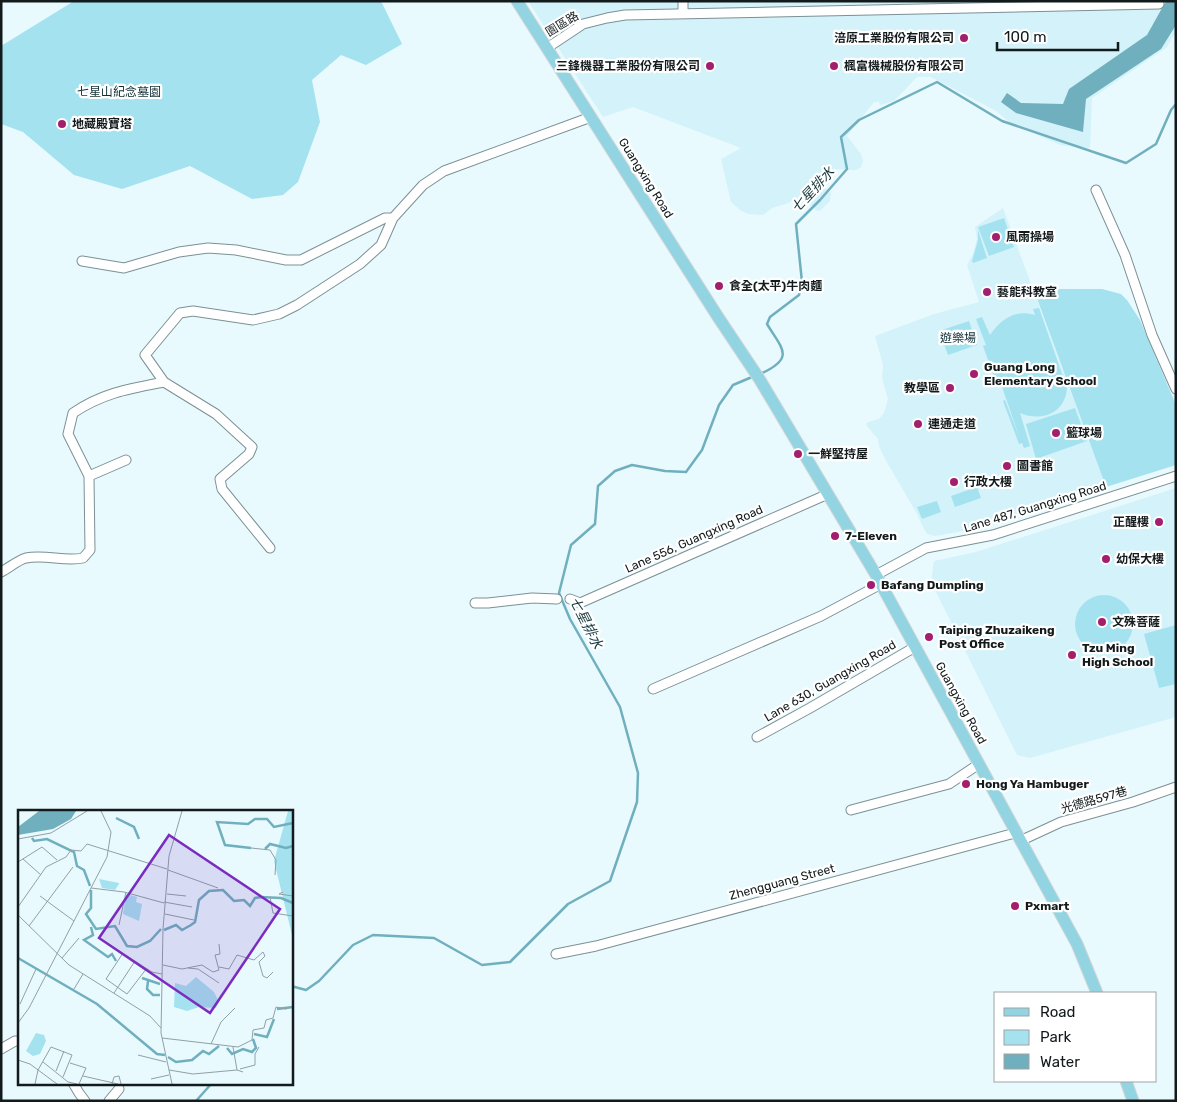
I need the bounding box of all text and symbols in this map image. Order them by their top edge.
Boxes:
street label: 園區路 [543,9,581,39]
scale bar [997,20,1118,52]
text: 100 m [1004,28,1046,46]
place label: 涪原工業股份有限公司 [834,31,954,45]
marker: 涪原工業股份有限公司 [958,32,970,44]
place label: 三鋒機器工業股份有限公司 [556,59,700,73]
place label: 楓富機械股份有限公司 [844,59,964,73]
marker: 三鋒機器工業股份有限公司 [704,60,716,72]
marker: 楓富機械股份有限公司 [828,60,840,72]
park label: 七星山紀念墓園 [77,85,161,99]
place label: 地藏殿寶塔 [72,117,132,131]
marker: 地藏殿寶塔 [56,118,68,130]
street label: Guangxing Road [616,135,676,221]
water label: 七星排水 [788,163,839,216]
place label: 風雨操場 [1006,230,1054,244]
marker: 風雨操場 [990,231,1002,243]
place label: 食全(太平)牛肉麵 [729,279,822,293]
marker: 食全(太平)牛肉麵 [713,280,725,292]
place label: 藝能科教室 [997,285,1057,299]
marker: 藝能科教室 [981,286,993,298]
park label: 遊樂場 [940,331,976,345]
place label: Guang Long Elementary School [984,360,1096,388]
marker: Guang Long Elementary School [968,368,980,380]
place label: 教學區 [904,381,940,395]
marker: 教學區 [944,382,956,394]
place label: 連通走道 [928,417,976,431]
marker: 連通走道 [912,418,924,430]
place label: 籃球場 [1066,426,1102,440]
marker: 籃球場 [1050,427,1062,439]
place label: 一鮮堅持屋 [808,447,868,461]
marker: 一鮮堅持屋 [792,448,804,460]
place label: 圖書館 [1017,459,1053,473]
marker: 圖書館 [1001,460,1013,472]
place label: 行政大樓 [964,475,1012,489]
marker: 行政大樓 [948,476,960,488]
street label: Lane 487, Guangxing Road [962,479,1108,535]
street label: Lane 556, Guangxing Road [623,502,765,576]
place label: 正醒樓 [1113,515,1149,529]
marker: 正醒樓 [1153,516,1165,528]
place label: 7-Eleven [845,529,897,543]
marker: 7-Eleven [829,530,841,542]
place label: 幼保大樓 [1116,552,1164,566]
marker: 幼保大樓 [1100,553,1112,565]
place label: Bafang Dumpling [881,578,984,592]
marker: Bafang Dumpling [865,579,877,591]
water label: 七星排水 [566,594,607,653]
place label: 文殊菩薩 [1112,615,1160,629]
marker: 文殊菩薩 [1096,616,1108,628]
place label: Taiping Zhuzaikeng Post Office [939,623,1055,651]
marker: Taiping Zhuzaikeng Post Office [923,631,935,643]
street label: Lane 630, Guangxing Road [762,637,898,725]
place label: Tzu Ming High School [1082,641,1153,669]
marker: Tzu Ming High School [1066,649,1078,661]
street label: Guangxing Road [933,660,989,746]
place label: Hong Ya Hambuger [976,777,1089,791]
marker: Hong Ya Hambuger [960,778,972,790]
street label: 光德路597巷 [1059,784,1129,816]
inset map [18,810,292,1084]
street label: Zhengguang Street [728,861,837,903]
place label: Pxmart [1025,899,1070,913]
marker: Pxmart [1009,900,1021,912]
legend [994,992,1157,1082]
text: Road [1040,1003,1076,1021]
text: Park [1040,1028,1071,1046]
text: Water [1040,1053,1080,1071]

